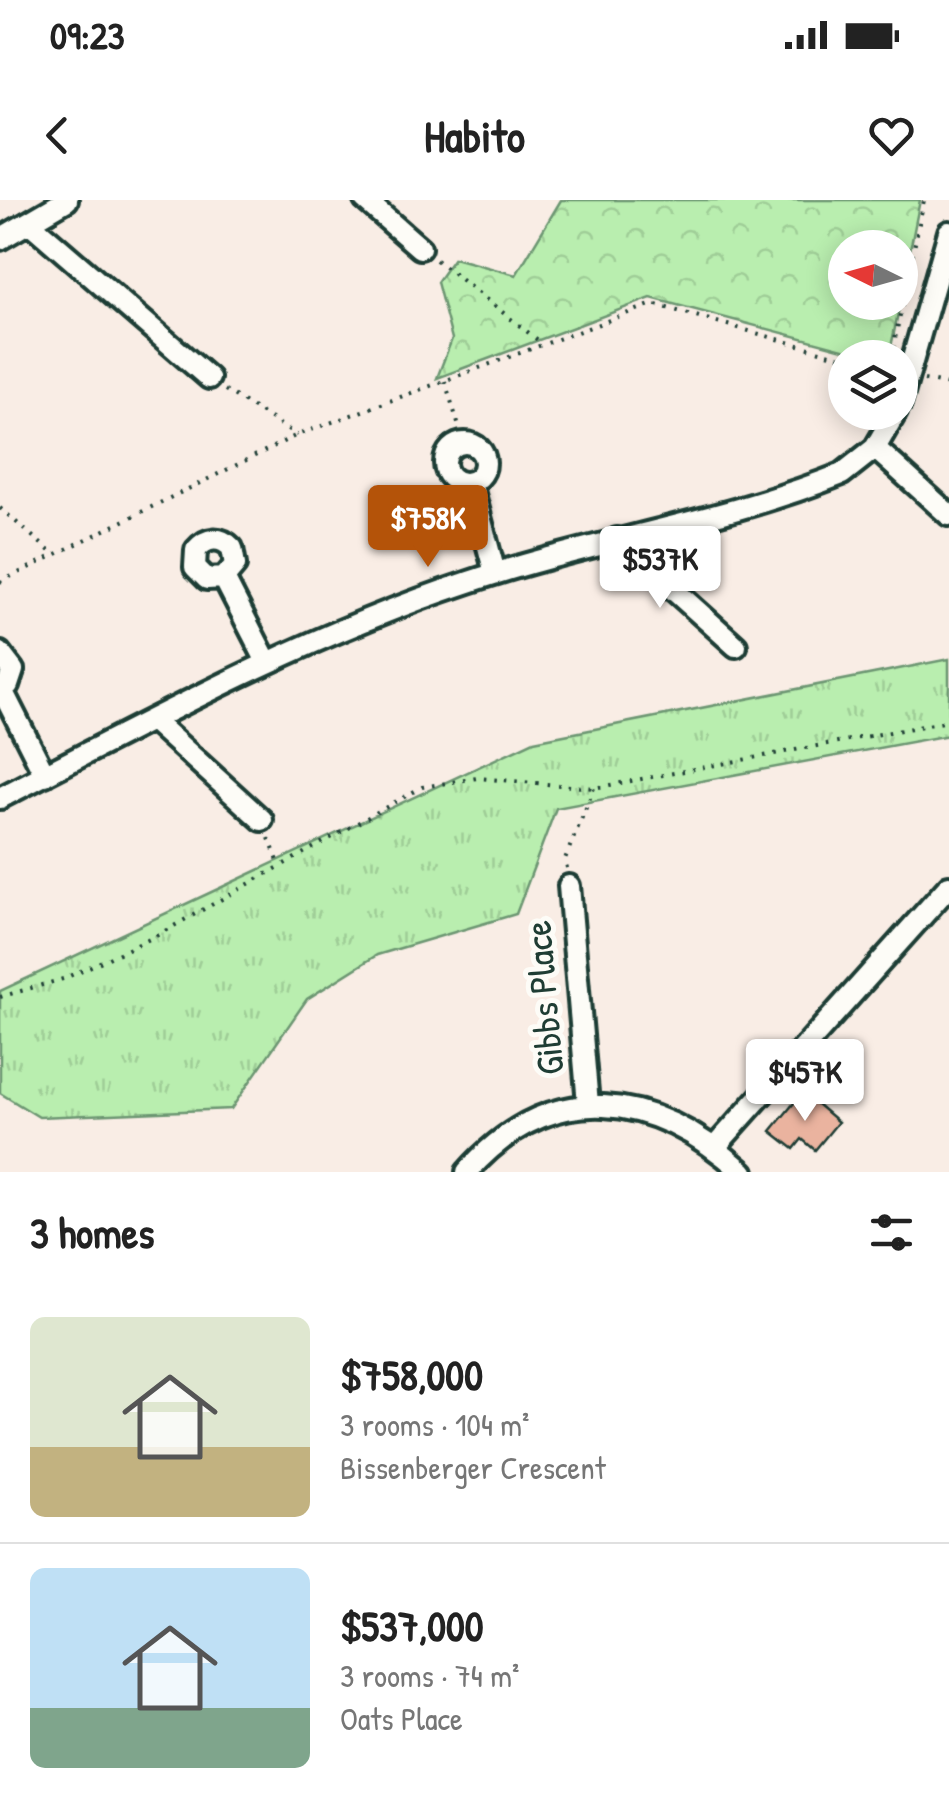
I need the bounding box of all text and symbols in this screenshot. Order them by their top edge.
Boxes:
text: 09:23 [50,9,125,61]
text: Habito [424,105,525,166]
icon: back [30,108,85,163]
icon: heart [864,108,919,163]
north arrow [828,230,918,320]
map controls [828,230,918,430]
button: layers [828,340,918,430]
pin: $758K [358,485,498,570]
text: $758K [390,496,466,539]
pin: $537K [590,526,730,611]
text: $537K [622,537,698,580]
street label: Gibbs Place [510,919,576,1077]
pin: $457K [735,1039,875,1124]
text: $457K [768,1050,842,1093]
text: 3 homes [30,1204,155,1261]
icon: filters [864,1205,919,1260]
text: $758,000 [340,1346,483,1403]
icon: home [110,1357,230,1477]
text: 3 rooms · 104 m² [340,1403,529,1446]
text: Bissenberger Crescent [340,1446,606,1489]
text: $537,000 [340,1597,484,1654]
icon: home [110,1608,230,1728]
text: 3 rooms · 74 m² [340,1654,519,1697]
text: Oats Place [340,1697,463,1740]

